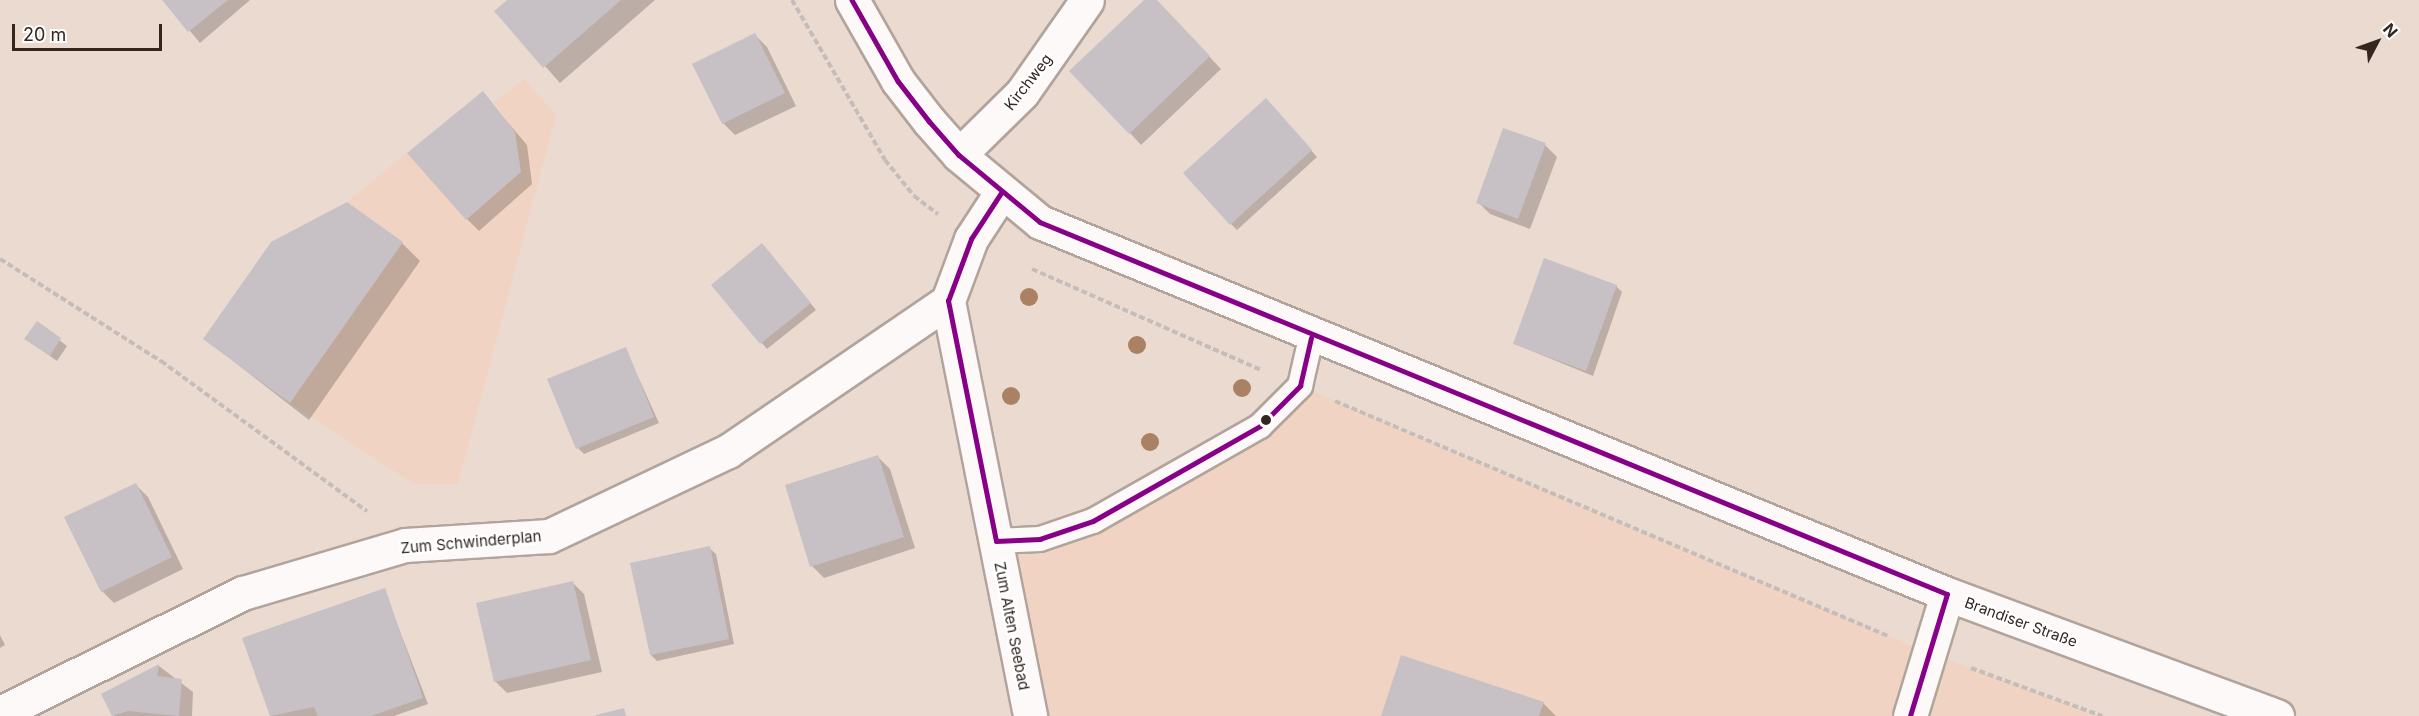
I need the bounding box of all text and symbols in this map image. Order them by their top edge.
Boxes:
scale bar [15,12,165,50]
north arrow [2347,12,2407,72]
text: N [2379,19,2402,41]
text: 20 m [23,24,66,45]
street label: Kirchweg [1000,50,1056,114]
unlabelled marker [1260,414,1272,426]
street label: Zum Schwinderplan [400,527,542,557]
street label: Zum Alten Seebad [991,560,1033,692]
street label: Brandiser Straße [1962,593,2080,651]

